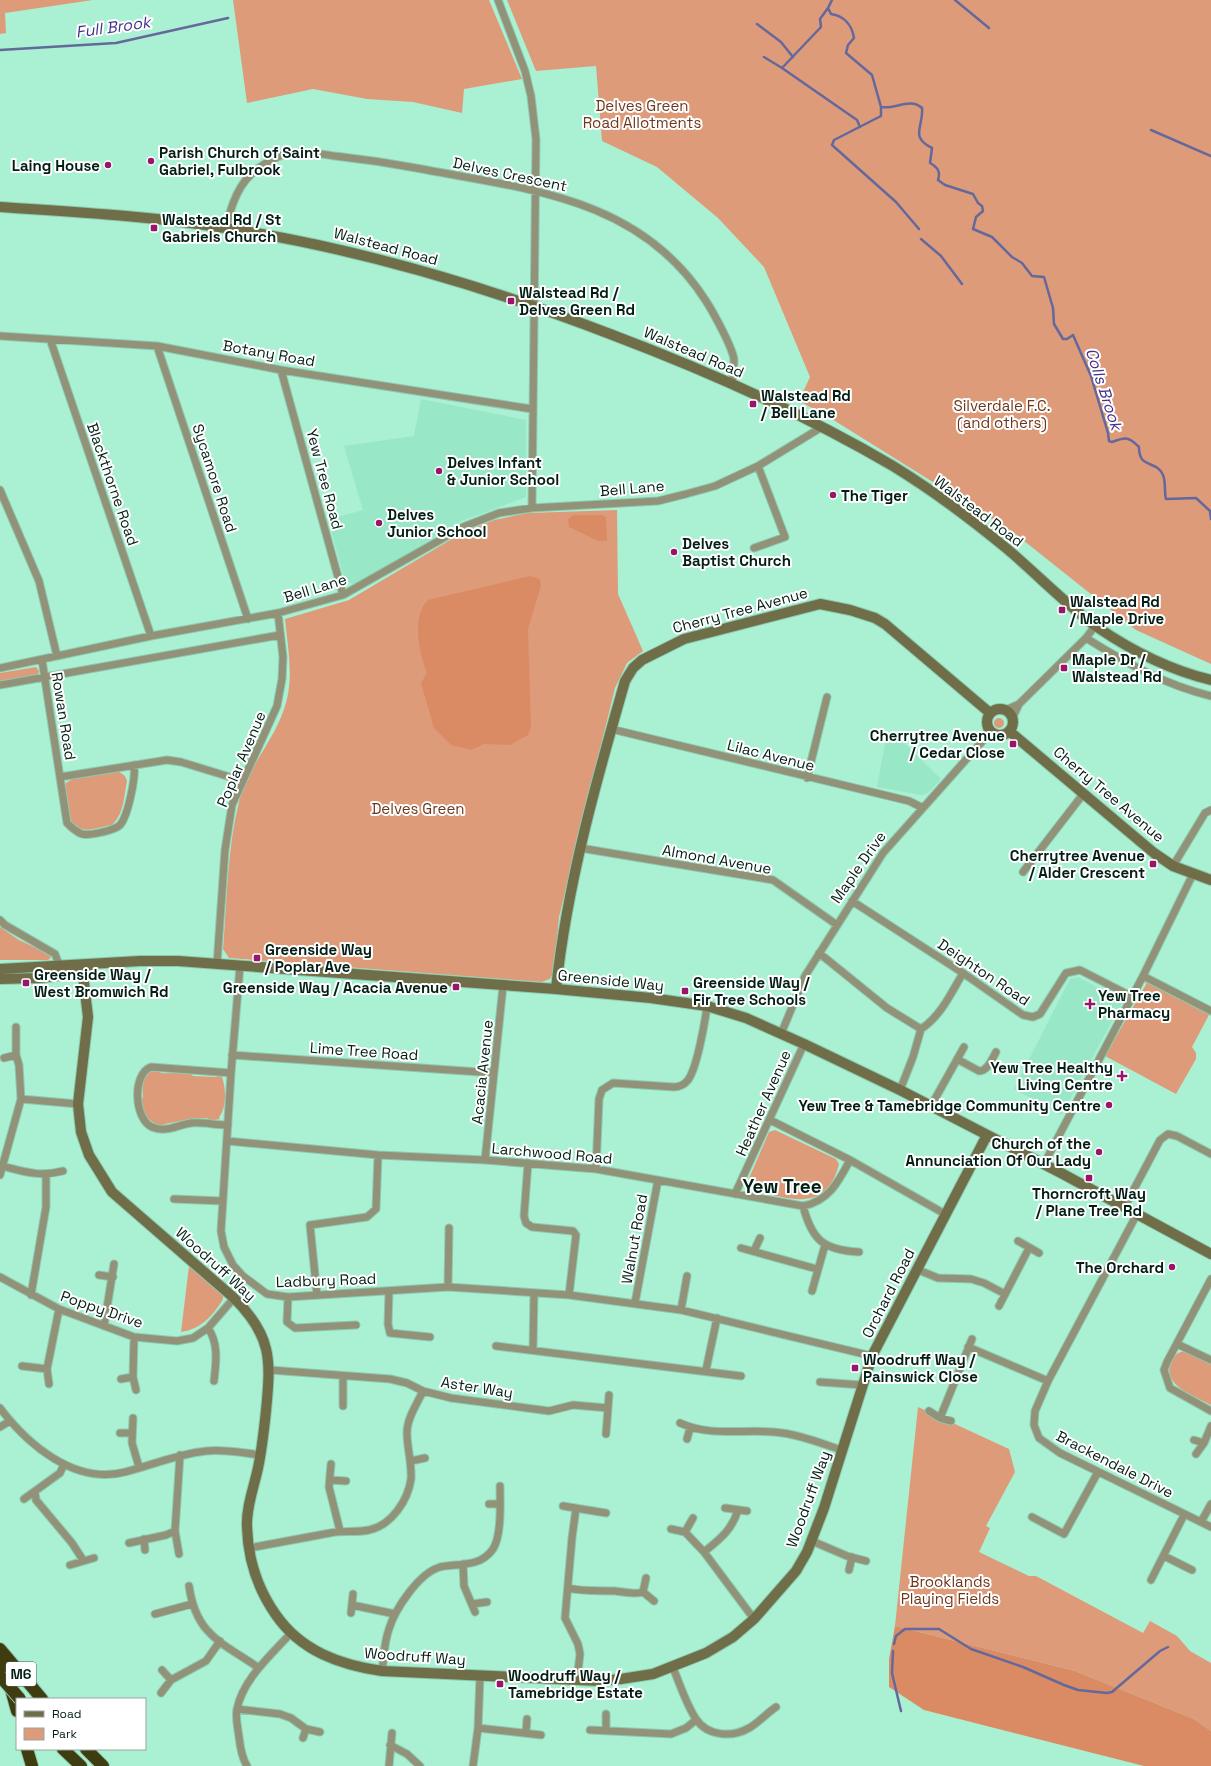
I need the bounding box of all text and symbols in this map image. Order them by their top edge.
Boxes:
water label: Full Brook [74,11,154,43]
park label: Delves Green Road Allotments [583,96,701,132]
place label: Parish Church of Saint Gabriel, Fulbrook [159,143,320,179]
street label: Delves Crescent [451,153,569,195]
place label: Laing House [12,156,100,175]
marker: Parish Church of Saint Gabriel, Fulbrook [146,156,156,166]
marker: Laing House [103,160,113,170]
place label: Walstead Rd / St Gabriels Church [162,210,281,246]
marker: Walstead Rd / St Gabriels Church [149,223,159,233]
street label: Walstead Road [332,223,440,269]
place label: Walstead Rd / Delves Green Rd [519,283,635,319]
marker: Walstead Rd / Delves Green Rd [506,296,516,306]
street label: Walstead Road [641,322,747,382]
street label: Botany Road [221,336,317,370]
water label: Colls Brook [1081,345,1128,435]
place label: Walstead Rd / Bell Lane [760,386,851,422]
park label: Silverdale F.C. (and others) [953,396,1051,433]
marker: Walstead Rd / Bell Lane [748,399,758,409]
street label: Blackthorne Road [83,420,143,548]
street label: Sycamore Road [188,421,242,535]
street label: Yew Tree Road [302,427,348,531]
place label: Delves Infant & Junior School [447,453,559,489]
marker: Delves Infant & Junior School [434,466,444,476]
street label: Walstead Road [930,471,1028,551]
street label: Bell Lane [599,476,665,500]
place label: The Tiger [841,486,908,505]
marker: The Tiger [828,490,838,500]
place label: Delves Junior School [387,505,487,541]
marker: Delves Junior School [374,518,384,528]
place label: Delves Baptist Church [682,534,791,570]
marker: Delves Baptist Church [669,547,679,557]
street label: Bell Lane [281,569,349,607]
street label: Cherry Tree Avenue [670,583,810,637]
place label: Walstead Rd / Maple Drive [1069,592,1164,628]
marker: Walstead Rd / Maple Drive [1057,605,1067,615]
place label: Maple Dr / Walstead Rd [1072,650,1162,686]
marker: Maple Dr / Walstead Rd [1059,663,1069,673]
street label: Rowan Road [48,671,80,761]
street label: Poplar Avenue [212,708,270,810]
place label: Cherrytree Avenue / Cedar Close [870,726,1005,762]
street label: Lilac Avenue [725,735,817,775]
marker: Cherrytree Avenue / Cedar Close [1008,739,1018,749]
street label: Cherry Tree Avenue [1050,742,1168,846]
park label: Delves Green [371,799,465,818]
street label: Maple Drive [826,827,890,907]
street label: Almond Avenue [661,840,773,878]
place label: Cherrytree Avenue / Alder Crescent [1010,846,1145,882]
marker: Cherrytree Avenue / Alder Crescent [1148,859,1158,869]
street label: Deighton Road [934,934,1034,1010]
place label: Greenside Way / Poplar Ave [264,940,372,976]
marker: Greenside Way / Poplar Ave [252,953,262,963]
place label: Greenside Way / West Bromwich Rd [34,965,169,1001]
street label: Greenside Way [557,965,665,995]
place label: Greenside Way / Fir Tree Schools [693,973,811,1009]
marker: Greenside Way / West Bromwich Rd [21,978,31,988]
place label: Greenside Way / Acacia Avenue [223,978,448,997]
marker: Greenside Way / Acacia Avenue [451,982,461,992]
marker: Greenside Way / Fir Tree Schools [680,986,690,996]
place label: Yew Tree Pharmacy [1098,986,1170,1022]
marker: Yew Tree Pharmacy [1085,999,1095,1009]
street label: Acacia Avenue [467,1019,497,1125]
street label: Lime Tree Road [309,1038,419,1064]
street label: Heather Avenue [731,1047,795,1159]
place label: Yew Tree Healthy Living Centre [990,1058,1113,1094]
marker: Yew Tree Healthy Living Centre [1116,1070,1128,1082]
place label: Yew Tree & Tamebridge Community Centre [798,1096,1101,1115]
marker: Yew Tree & Tamebridge Community Centre [1104,1100,1114,1110]
place label: Church of the Annunciation Of Our Lady [906,1134,1091,1170]
street label: Larchwood Road [491,1138,613,1168]
marker: Church of the Annunciation Of Our Lady [1094,1147,1104,1157]
marker: Thorncroft Way / Plane Tree Rd [1084,1173,1094,1183]
district label: Yew Tree [742,1174,822,1199]
place label: Thorncroft Way / Plane Tree Rd [1032,1184,1146,1220]
street label: Walnut Road [617,1192,651,1286]
street label: Woodruff Way [172,1223,260,1305]
street label: Orchard Road [857,1245,919,1341]
place label: The Orchard [1076,1258,1164,1277]
marker: The Orchard [1167,1262,1177,1272]
street label: Ladbury Road [275,1269,377,1291]
street label: Poppy Drive [58,1286,146,1332]
place label: Woodruff Way / Painswick Close [863,1350,978,1386]
marker: Woodruff Way / Painswick Close [850,1363,860,1373]
street label: Aster Way [440,1372,514,1402]
street label: Brackendale Drive [1053,1426,1177,1502]
street label: Woodruff Way [782,1448,834,1550]
park label: Brooklands Playing Fields [901,1572,999,1608]
street label: Woodruff Way [364,1643,466,1669]
road number: M6 [6,1662,36,1686]
place label: Woodruff Way / Tamebridge Estate [508,1666,643,1702]
marker: Woodruff Way / Tamebridge Estate [495,1679,505,1689]
legend [16,1698,146,1750]
text: Road [52,1706,81,1722]
text: Park [52,1726,77,1742]

